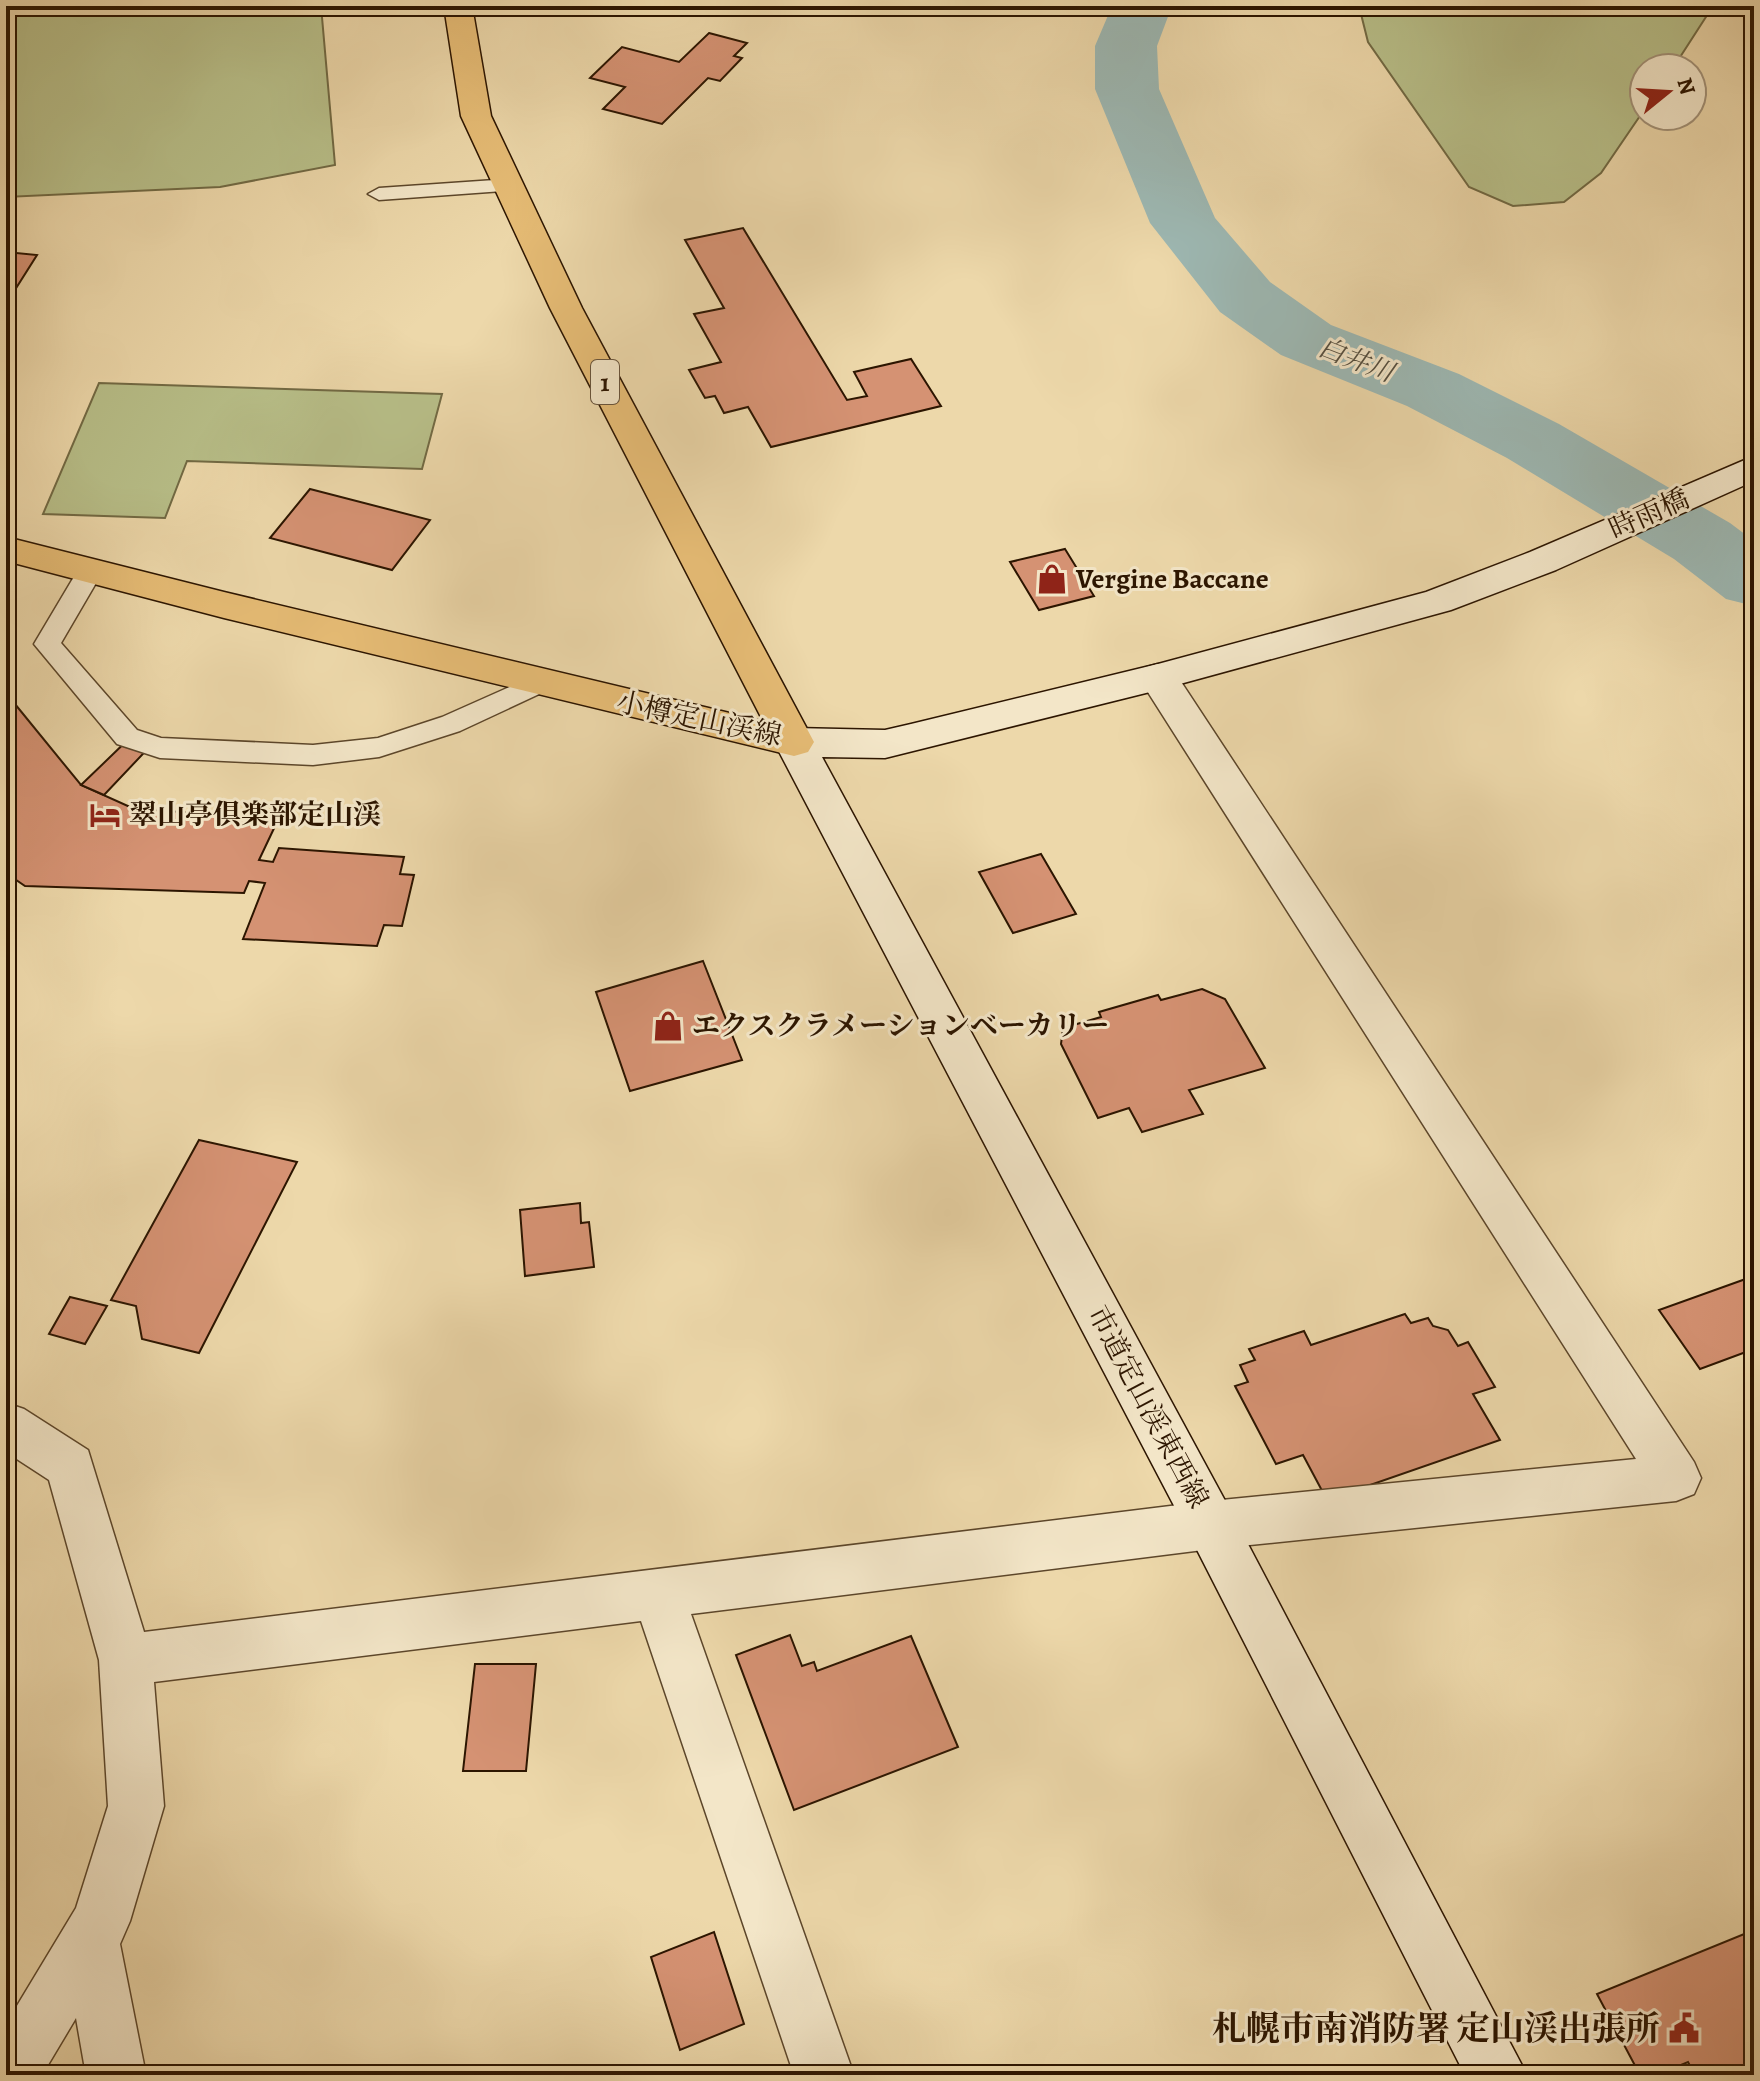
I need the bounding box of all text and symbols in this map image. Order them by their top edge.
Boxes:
north arrow [1628,52,1708,132]
text: N [1669,74,1703,98]
water label: 白井川 [1313,330,1401,391]
road number: 1 [591,360,619,404]
street label: 時雨橋 [1603,480,1695,548]
place label: Vergine Baccane [1075,560,1269,598]
shop icon: Vergine Baccane [1035,562,1069,596]
street label: 小樽定山渓線 [613,683,785,755]
place label: 翠山亭倶楽部定山渓 [129,796,381,834]
hotel icon: 翠山亭倶楽部定山渓 [88,798,122,832]
place label: エクスクラメーションベーカリー [692,1007,1109,1045]
shop icon: エクスクラメーションベーカリー [651,1009,685,1043]
street label: 市道定山渓東西線 [1079,1299,1217,1515]
place label: 札幌市南消防署 定山渓出張所 [1212,2005,1660,2052]
public building icon: 札幌市南消防署 定山渓出張所 [1667,2011,1701,2045]

